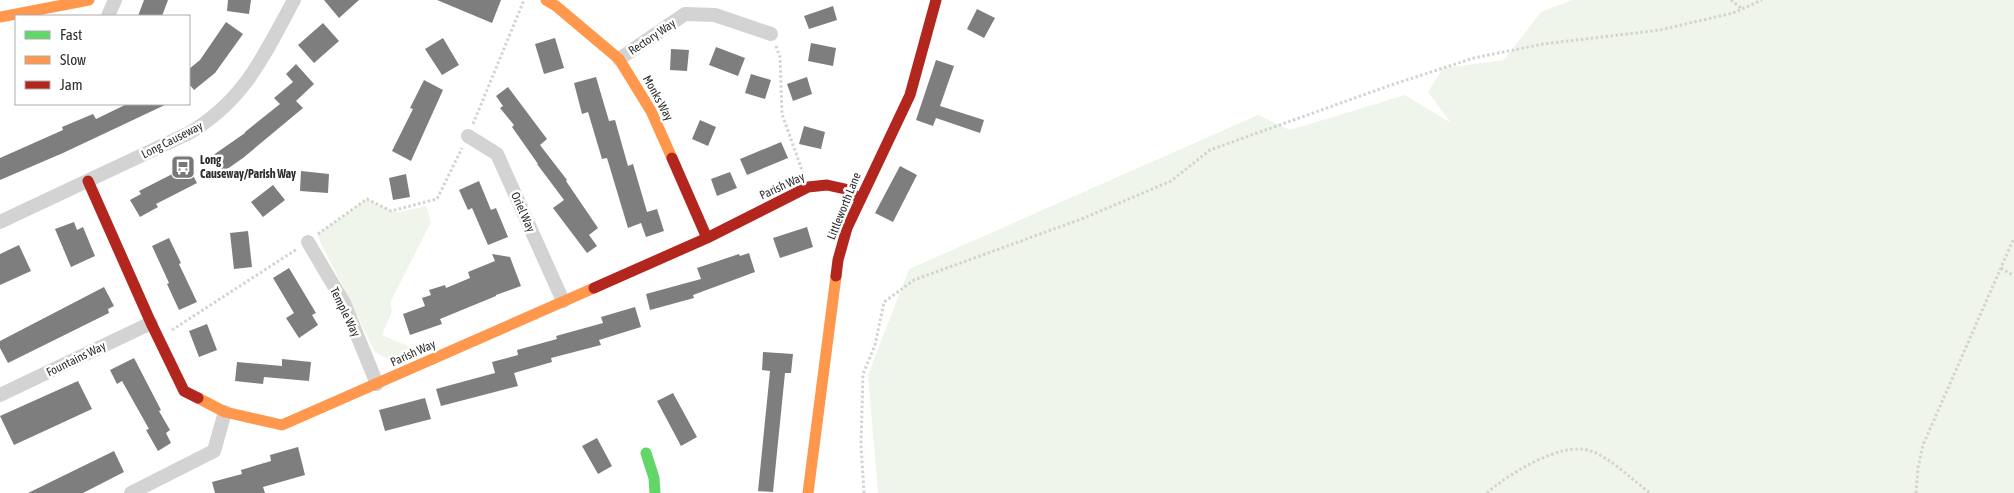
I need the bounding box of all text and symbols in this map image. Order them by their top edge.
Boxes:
legend [15,15,190,105]
street label: Rectory Way [626,16,678,58]
text: Fast [60,26,82,43]
text: Slow [60,51,86,68]
street label: Monks Way [640,73,676,123]
text: Jam [60,76,83,93]
street label: Long Causeway [139,119,205,161]
place label: Long Causeway/Parish Way [200,153,296,181]
bus stop icon: Long Causeway/Parish Way [170,154,196,180]
street label: Parish Way [757,169,807,203]
street label: Littleworth Lane [824,170,864,242]
street label: Oriel Way [508,190,538,234]
street label: Temple Way [327,285,363,339]
street label: Parish Way [388,337,438,369]
street label: Fountains Way [44,339,108,379]

